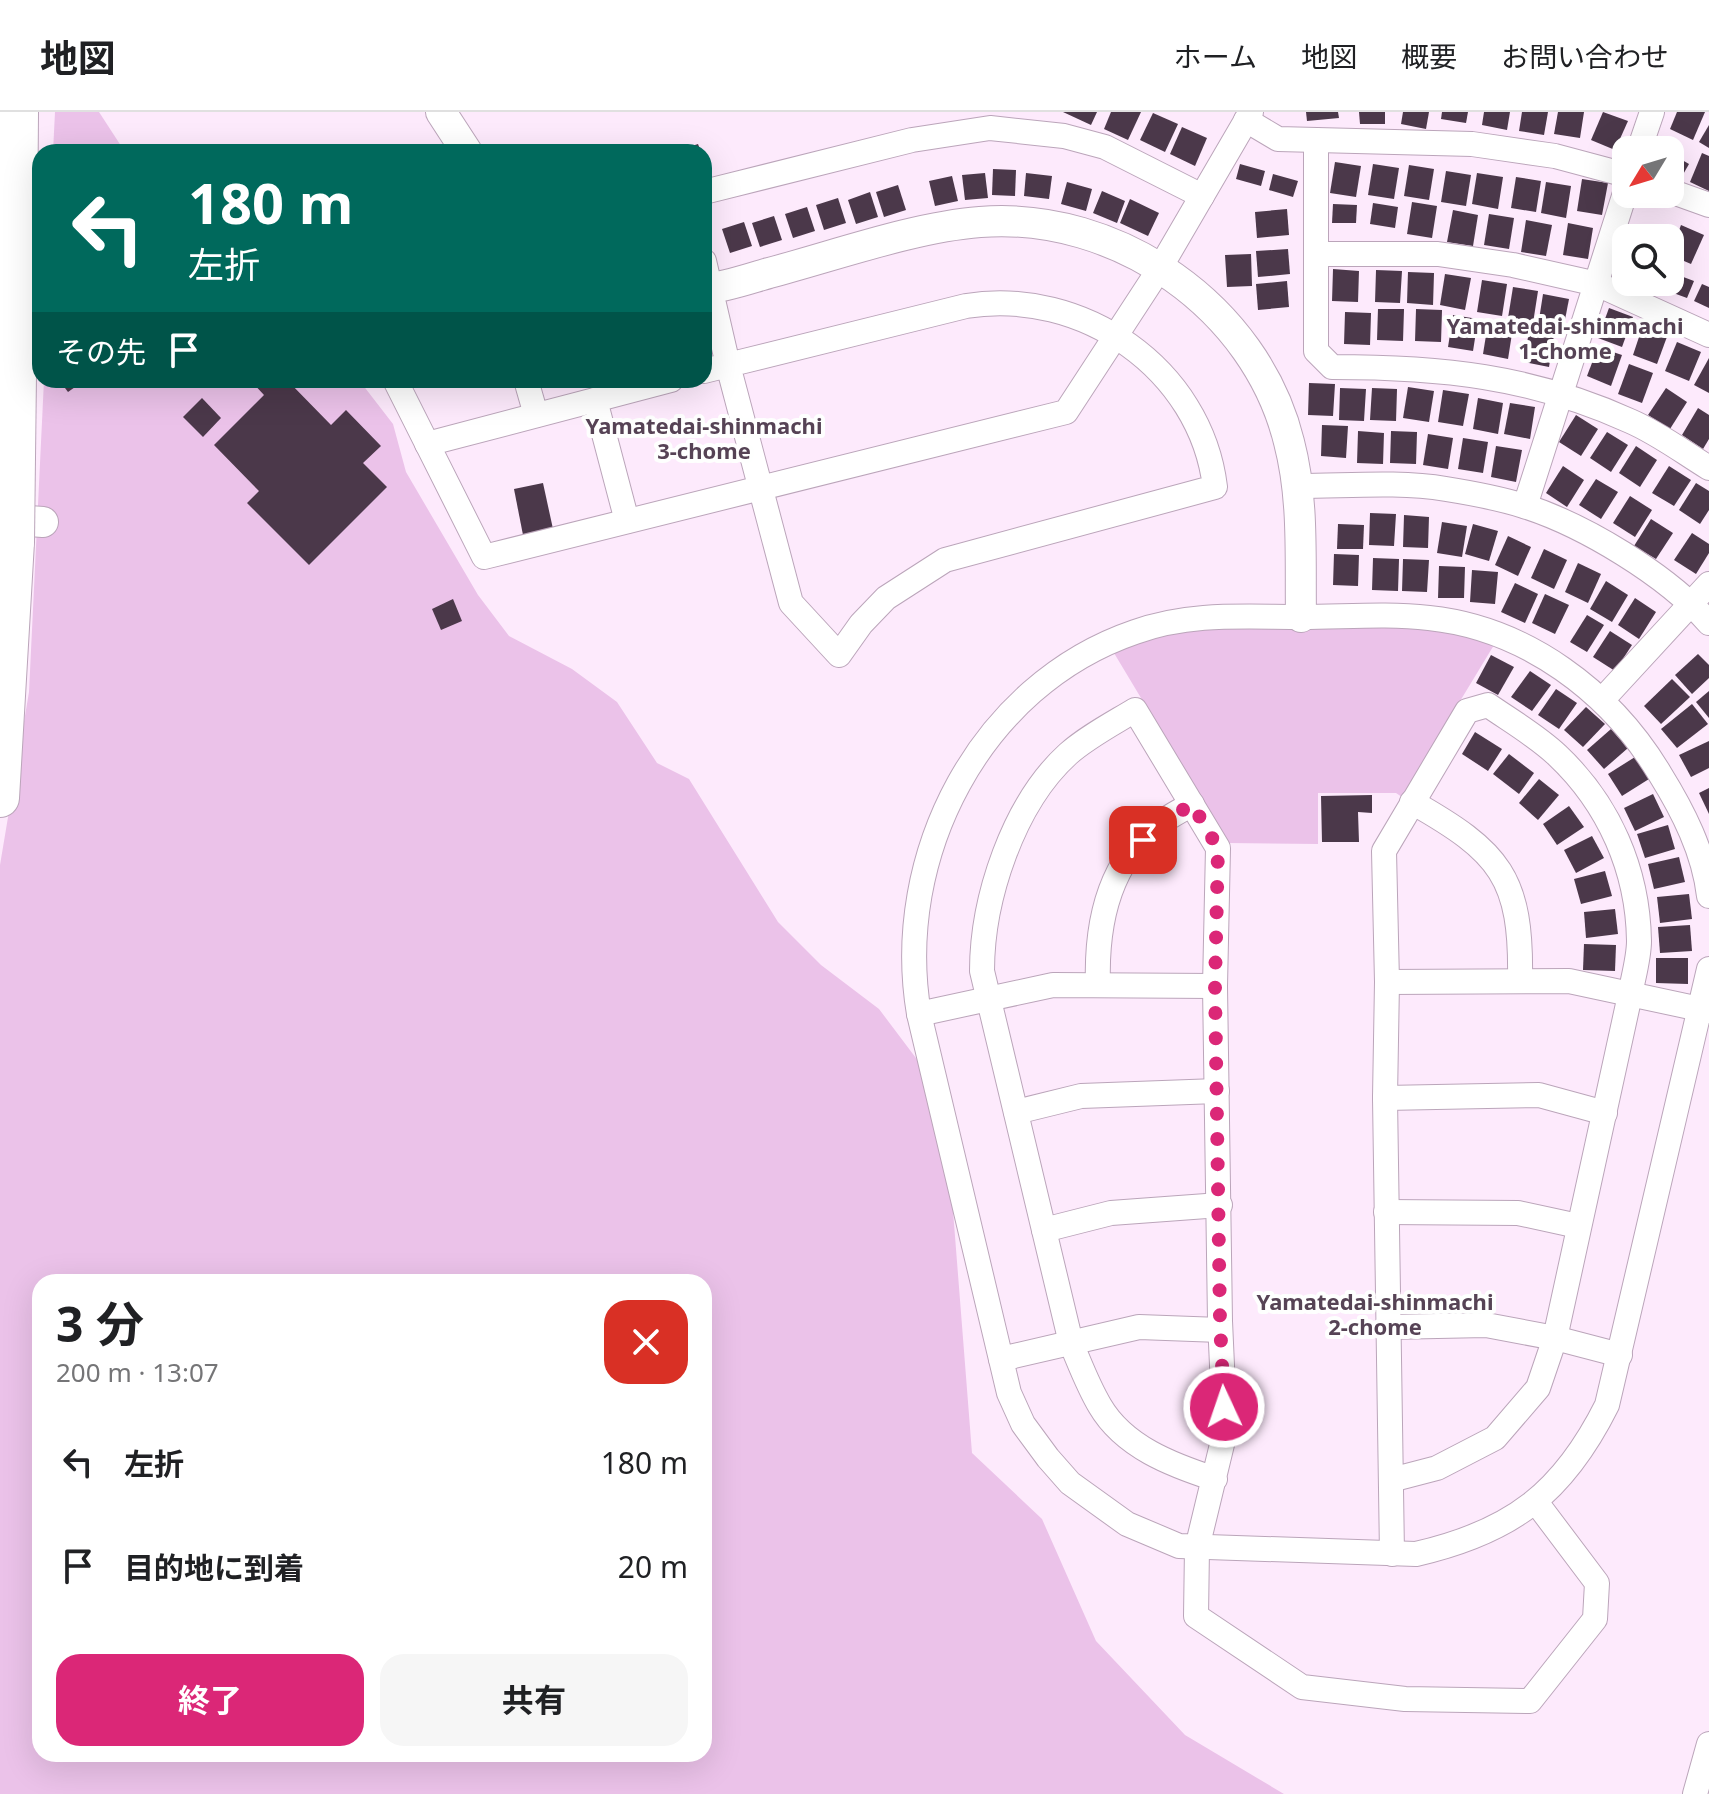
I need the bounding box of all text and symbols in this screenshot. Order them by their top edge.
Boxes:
text: 地図 [40,31,116,83]
text: ホーム [1174,37,1257,75]
text: 地図 [1301,37,1357,75]
text: 概要 [1401,37,1457,75]
text: お問い合わせ [1501,37,1669,75]
north arrow [1612,136,1684,208]
map controls [1612,136,1684,296]
text: 180 m [188,164,353,240]
icon: left [56,176,160,280]
button: search [1612,224,1684,296]
text: 左折 [188,240,260,289]
district label: Yamatedai-shinmachi 1-chome [1447,310,1683,365]
icon: arrive [162,328,206,372]
text: その先 [56,331,146,372]
district label: Yamatedai-shinmachi 3-chome [586,410,822,465]
pin [1109,806,1177,874]
icon: arrive [1121,818,1165,862]
district label: Yamatedai-shinmachi 2-chome [1257,1286,1493,1341]
text: 3 分 [56,1291,144,1356]
button: close [604,1300,688,1384]
text: 200 m · 13:07 [56,1354,219,1390]
position arrow [1182,1365,1266,1449]
icon: left [56,1440,100,1484]
text: 180 m [601,1442,688,1483]
text: 左折 [124,1443,184,1484]
icon: arrive [56,1544,100,1588]
text: 20 m [618,1546,688,1587]
text: 目的地に到着 [124,1547,304,1588]
button: 終了 [56,1654,364,1746]
button: 共有 [380,1654,688,1746]

